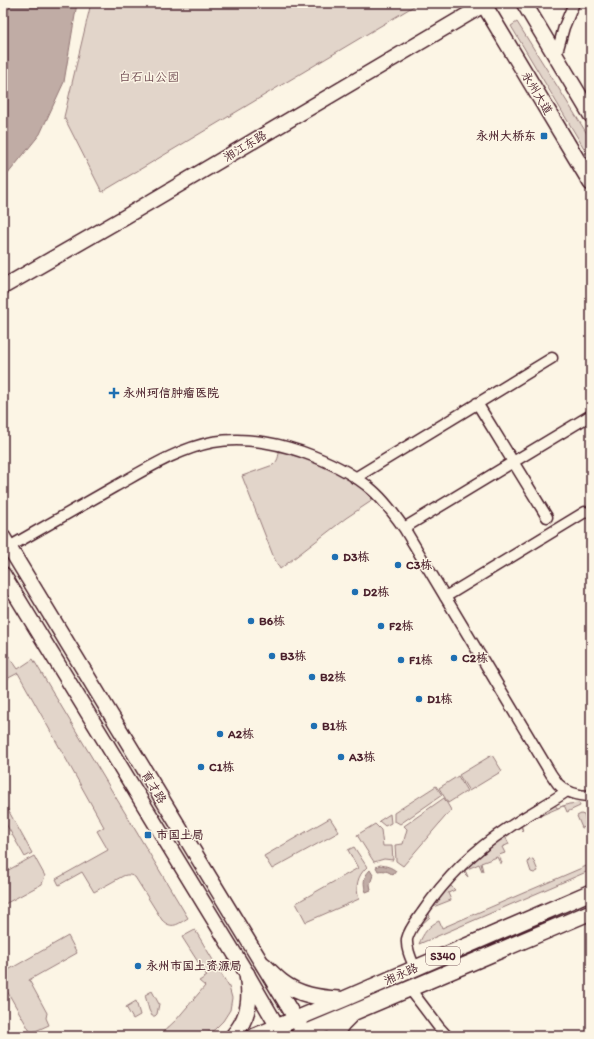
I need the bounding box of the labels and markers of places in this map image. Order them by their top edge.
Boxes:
place label: 永州大桥东 [476,129,536,143]
marker: 永州大桥东 [539,131,549,141]
place label: 永州珂信肿瘤医院 [123,386,219,400]
marker: 永州珂信肿瘤医院 [108,387,120,399]
place label: D3栋 [343,550,369,564]
marker: D3栋 [330,552,340,562]
place label: C3栋 [406,558,432,572]
marker: C3栋 [393,560,403,570]
place label: D2栋 [363,585,389,599]
marker: D2栋 [350,587,360,597]
place label: B6栋 [259,614,285,628]
marker: B6栋 [246,616,256,626]
place label: F2栋 [389,619,413,633]
marker: F2栋 [376,621,386,631]
place label: B3栋 [280,649,306,663]
marker: B3栋 [267,651,277,661]
place label: C2栋 [462,651,488,665]
place label: F1栋 [409,653,433,667]
marker: C2栋 [449,653,459,663]
marker: F1栋 [396,655,406,665]
place label: B2栋 [320,670,346,684]
marker: B2栋 [307,672,317,682]
place label: D1栋 [427,692,453,706]
marker: D1栋 [414,694,424,704]
place label: B1栋 [322,719,347,733]
marker: B1栋 [309,721,319,731]
place label: A2栋 [227,727,254,741]
marker: A2栋 [215,729,225,739]
place label: A3栋 [348,750,375,764]
marker: A3栋 [336,752,346,762]
place label: C1栋 [209,760,234,774]
marker: C1栋 [196,762,206,772]
place label: 市国土局 [156,828,204,842]
marker: 市国土局 [143,830,153,840]
place label: 永州市国土资源局 [146,959,242,973]
marker: 永州市国土资源局 [133,961,143,971]

